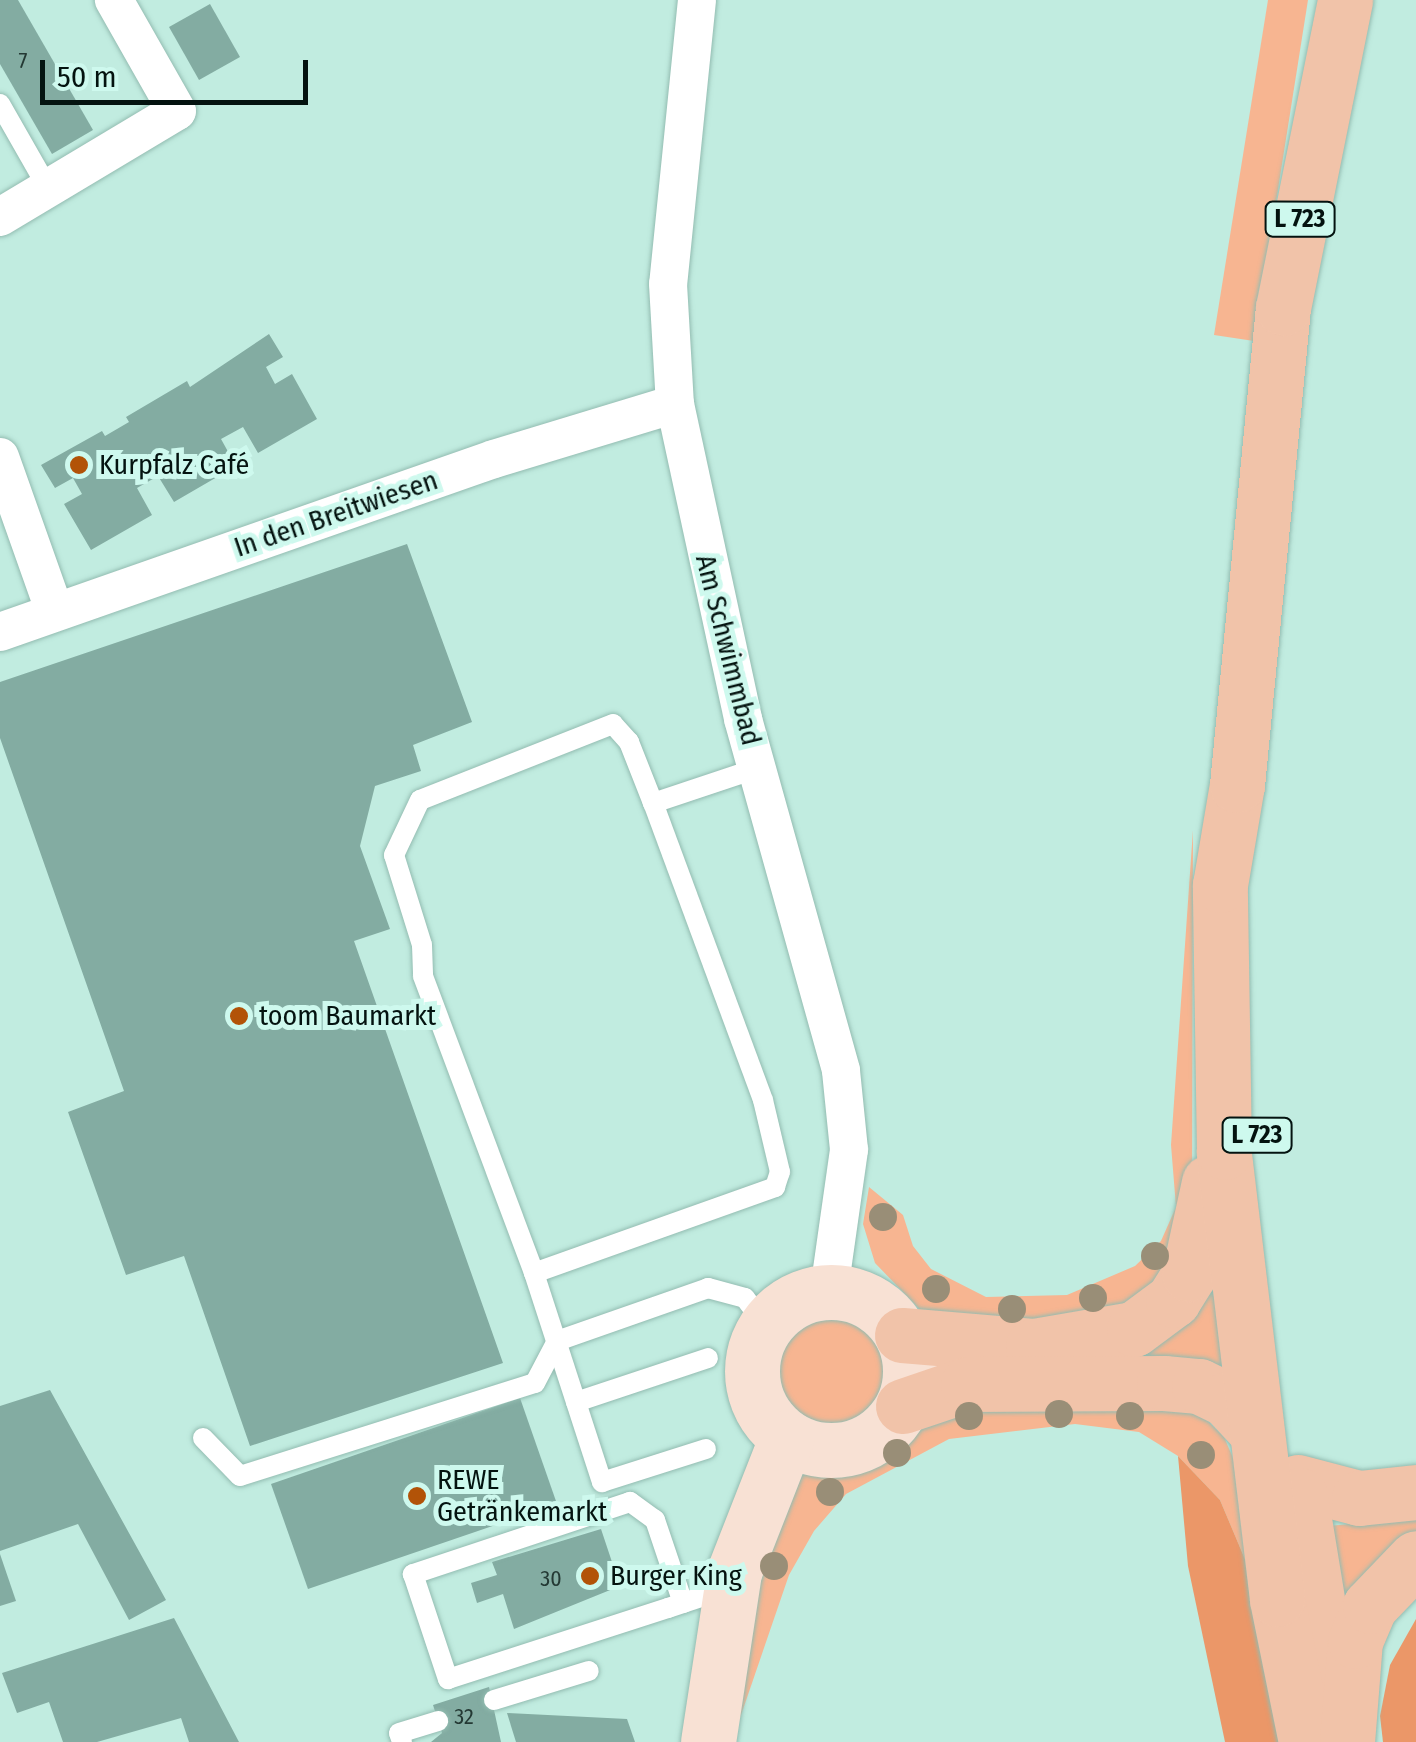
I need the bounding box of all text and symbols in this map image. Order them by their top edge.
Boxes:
scale bar [45,40,312,102]
house number: 7 [19,48,27,74]
text: 50 m [57,59,117,95]
road number: L 723 [1262,199,1338,239]
place label: Kurpfalz Café [99,448,249,482]
marker: Kurpfalz Café [68,454,90,476]
street label: In den Breitwiesen [230,463,442,565]
street label: Am Schwimmbad [688,551,768,749]
place label: toom Baumarkt [259,999,436,1033]
marker: toom Baumarkt [228,1005,250,1027]
road number: L 723 [1220,1115,1294,1155]
place label: REWE Getränkemarkt [437,1463,607,1529]
marker: REWE Getränkemarkt [406,1485,428,1507]
place label: Burger King [610,1559,742,1593]
marker: Burger King [579,1565,601,1587]
house number: 30 [540,1566,562,1592]
house number: 32 [454,1704,474,1730]

